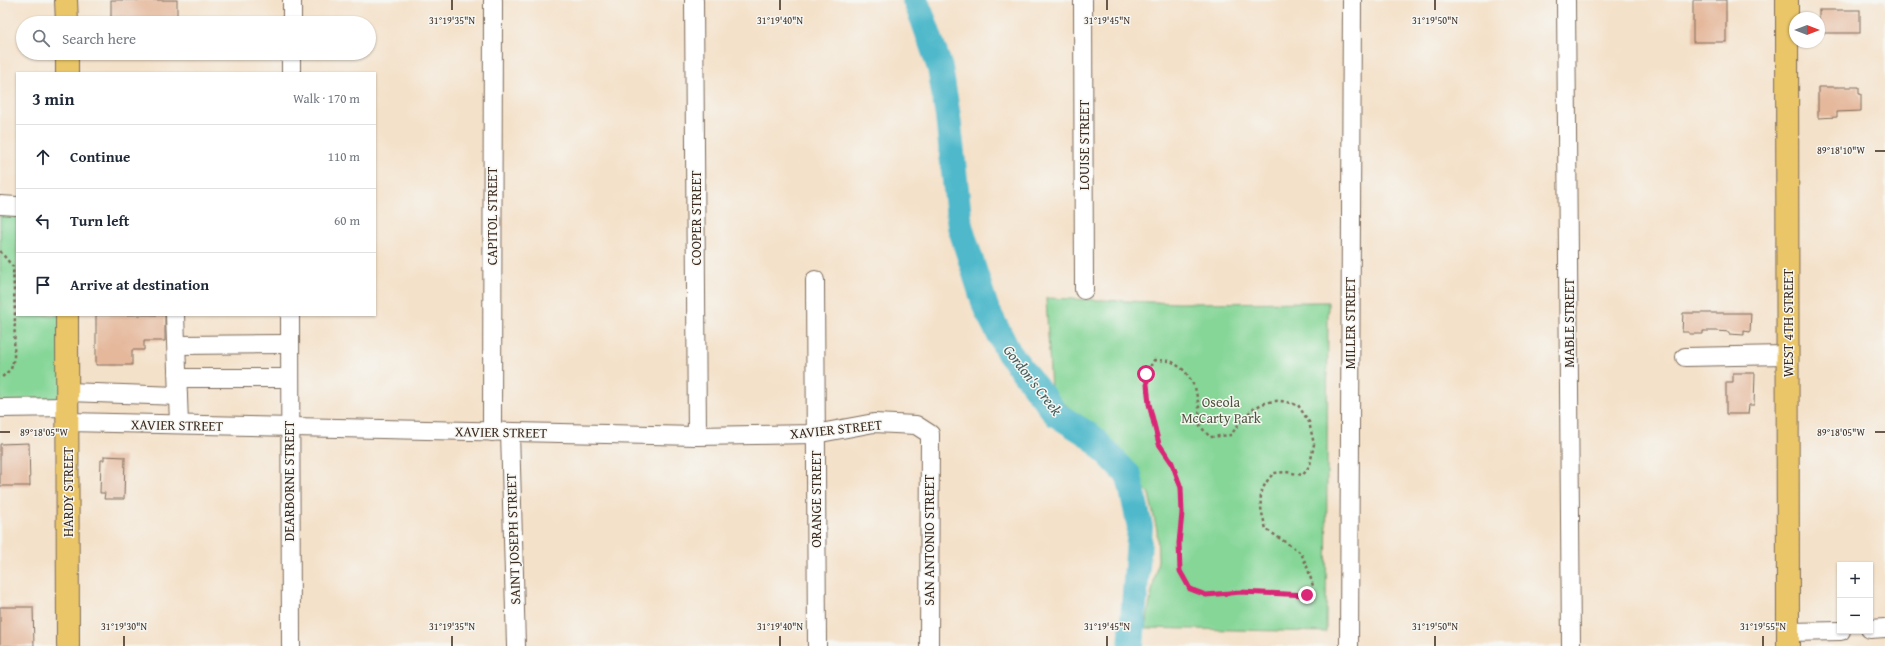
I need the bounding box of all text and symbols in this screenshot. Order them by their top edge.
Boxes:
north arrow [1789,12,1825,48]
text: 31°19'35"N [429,13,475,28]
text: 31°19'40"N [757,13,803,28]
text: 31°19'45"N [1084,13,1130,28]
text: 31°19'50"N [1412,13,1458,28]
search box [16,16,376,60]
icon: search [30,27,52,49]
text: Search here [62,28,136,49]
text: 3 min [32,86,74,111]
text: Walk · 170 m [293,89,360,108]
street label: LOUISE STREET [1074,100,1094,190]
text: 89°18'10"W [1817,143,1865,158]
icon: ahead [32,146,54,168]
text: Continue [70,146,131,167]
text: 110 m [328,147,360,166]
street label: CAPITOL STREET [482,167,502,265]
street label: COOPER STREET [686,170,706,266]
icon: left [32,210,54,232]
text: Turn left [70,210,129,231]
text: 60 m [334,211,360,230]
street label: WEST 4TH STREET [1778,269,1798,377]
icon: arrive [32,274,54,296]
text: Arrive at destination [70,274,209,295]
street label: MILLER STREET [1340,277,1360,369]
street label: MABLE STREET [1559,278,1579,368]
water label: Gordon's Creek [999,340,1067,420]
route start [1137,365,1155,383]
park label: Oseola McCarty Park [1181,392,1262,428]
street label: XAVIER STREET [131,414,224,436]
street label: XAVIER STREET [789,414,883,444]
street label: DEARBORNE STREET [279,420,299,541]
street label: XAVIER STREET [455,421,548,443]
text: 89°18'05"W [20,425,68,440]
text: 89°18'05"W [1817,425,1865,440]
street label: HARDY STREET [58,447,78,537]
street label: ORANGE STREET [806,450,826,548]
street label: SAINT JOSEPH STREET [501,473,525,605]
street label: SAN ANTONIO STREET [919,474,939,606]
map controls [1837,562,1873,634]
button: + [1837,562,1873,598]
route end [1298,586,1316,604]
button: − [1837,598,1873,634]
text: 31°19'30"N [101,619,147,634]
text: 31°19'35"N [429,619,475,634]
text: 31°19'40"N [757,619,803,634]
text: 31°19'45"N [1084,619,1130,634]
text: 31°19'50"N [1412,619,1458,634]
text: 31°19'55"N [1740,619,1786,634]

